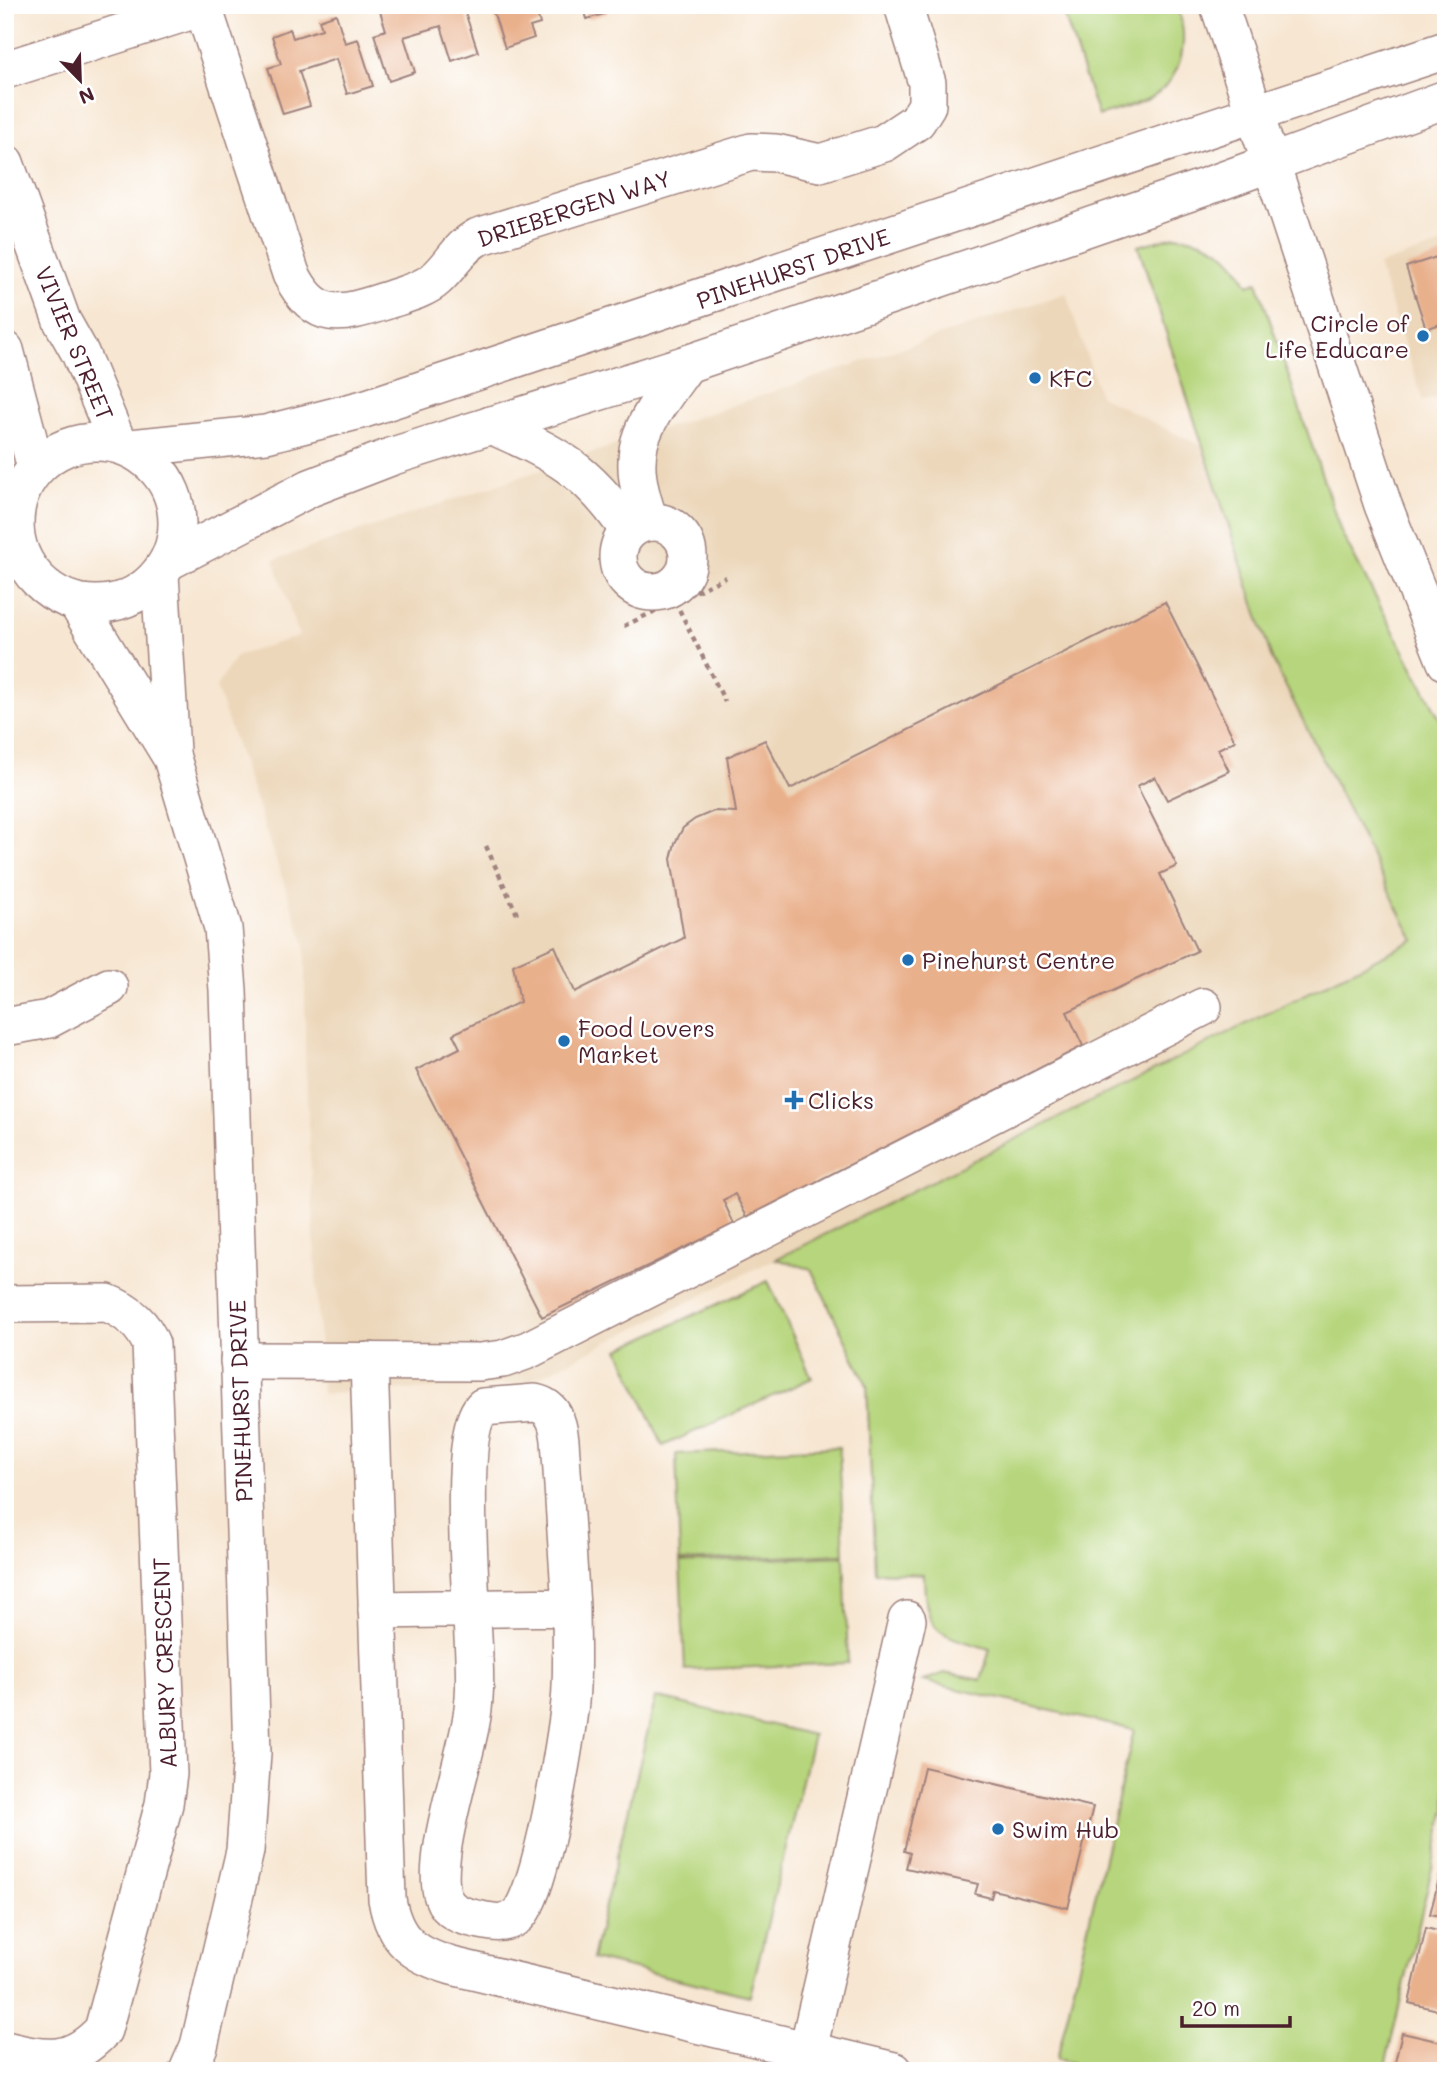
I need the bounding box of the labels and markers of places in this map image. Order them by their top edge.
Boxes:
place label: Circle of Life Educare [1265,308,1410,364]
marker: Circle of Life Educare [1415,328,1431,344]
place label: KFC [1049,363,1092,393]
marker: KFC [1027,370,1043,386]
place label: Pinehurst Centre [922,945,1115,975]
marker: Pinehurst Centre [900,952,916,968]
place label: Food Lovers Market [578,1013,715,1069]
marker: Food Lovers Market [556,1033,572,1049]
place label: Clicks [808,1085,874,1115]
marker: Clicks [786,1092,802,1108]
place label: Swim Hub [1012,1814,1119,1844]
marker: Swim Hub [990,1821,1006,1837]

